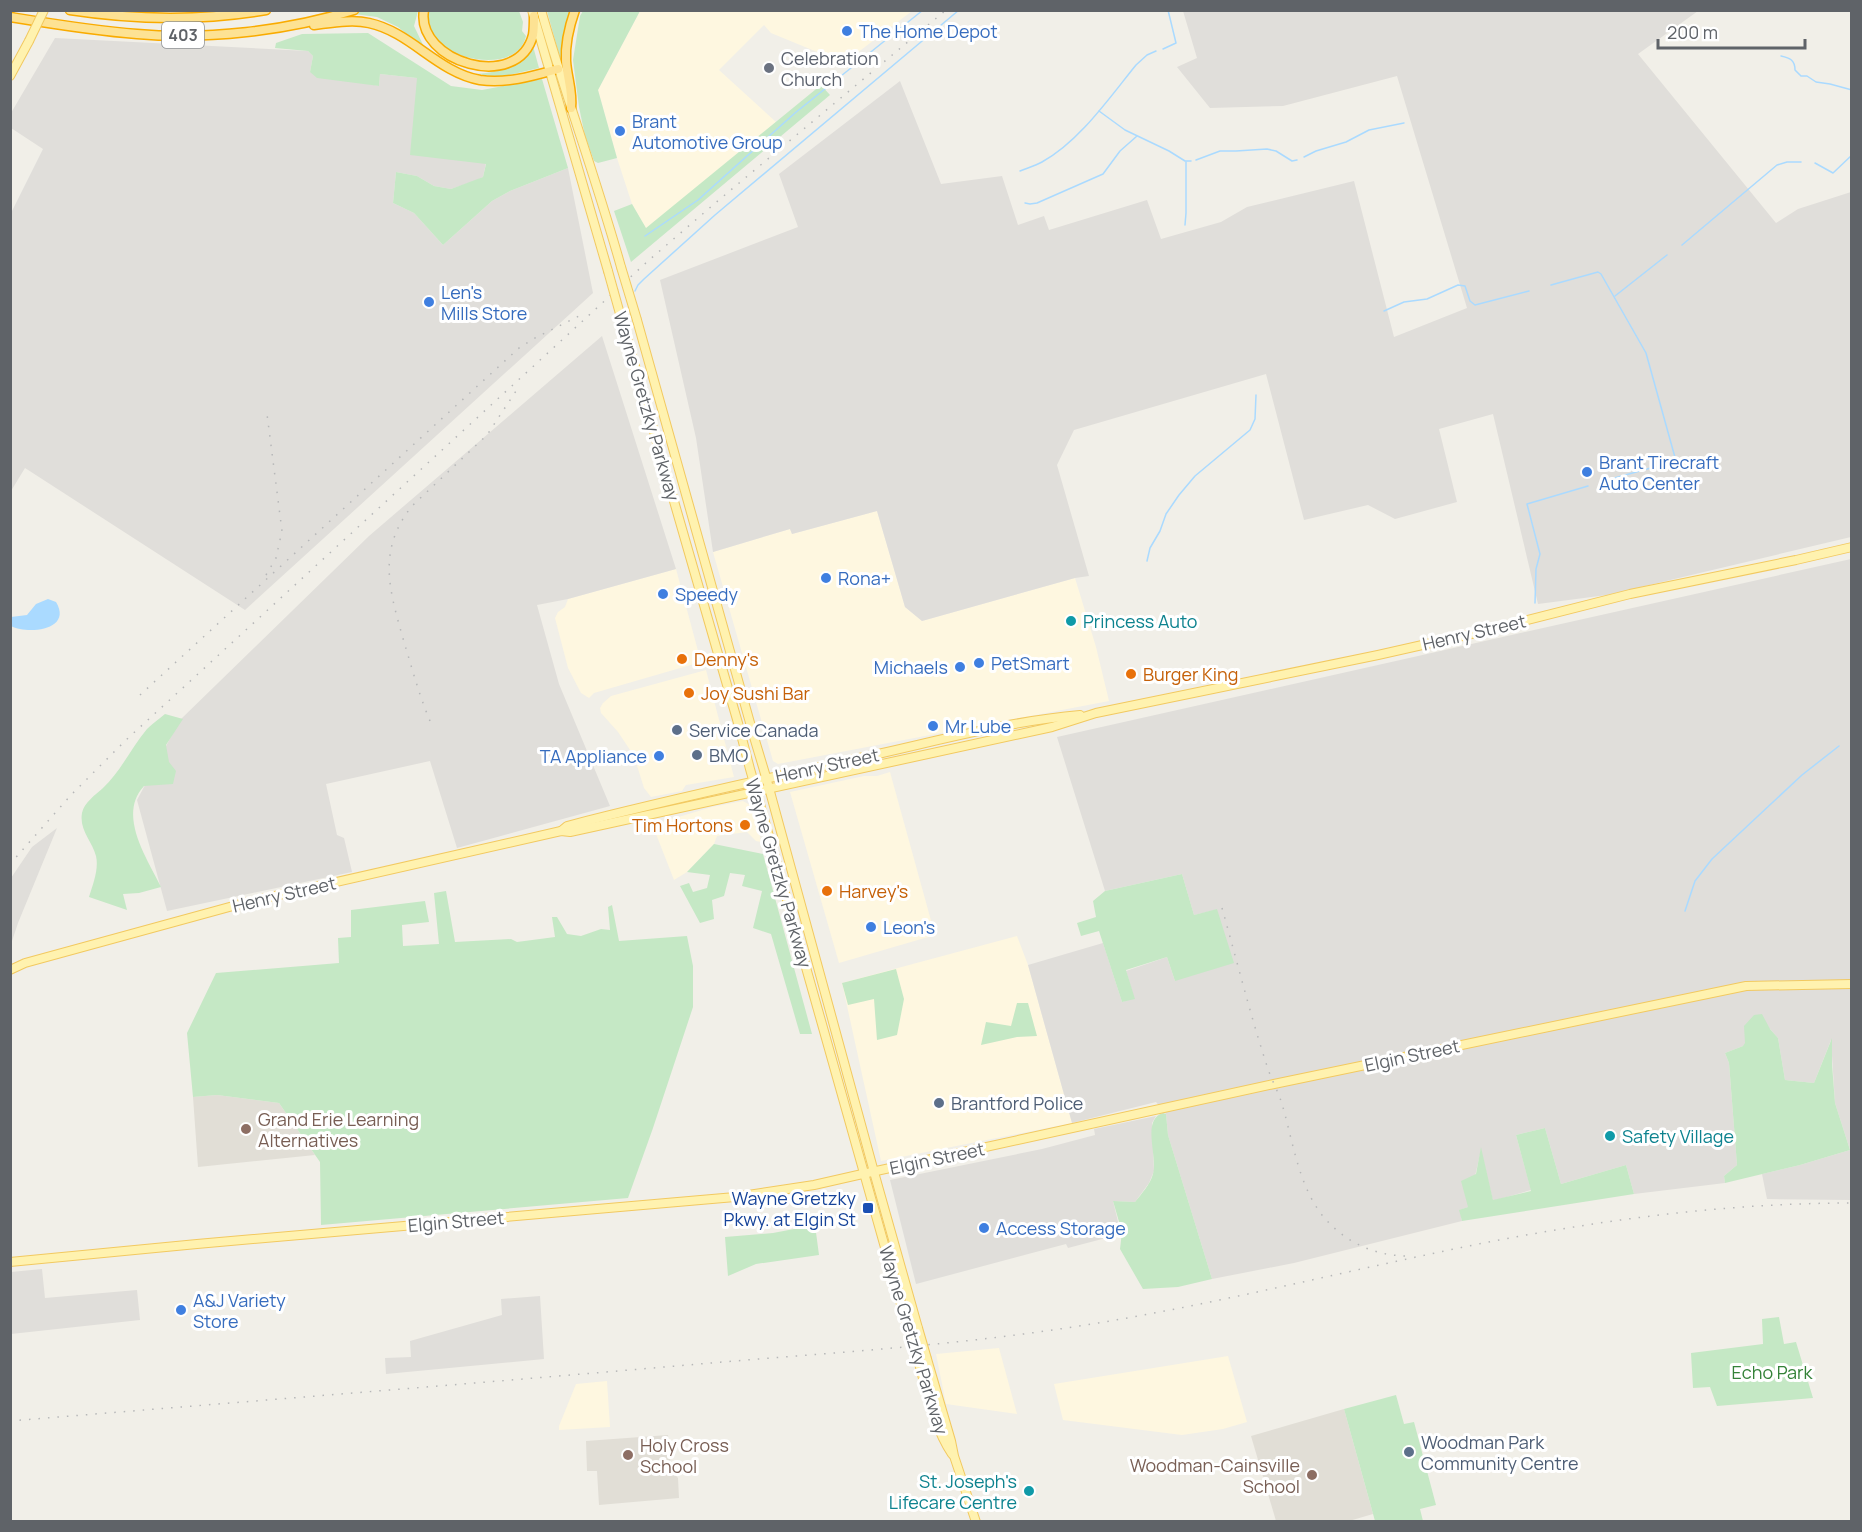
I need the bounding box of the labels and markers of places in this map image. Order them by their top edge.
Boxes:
place label: The Home Depot [859,19,998,43]
marker: The Home Depot [840,24,854,38]
place label: Celebration Church [781,46,879,91]
marker: Celebration Church [762,61,776,75]
place label: Brant Automotive Group [632,109,783,154]
marker: Brant Automotive Group [613,124,627,138]
place label: Len's Mills Store [441,280,527,325]
marker: Len's Mills Store [422,295,436,309]
place label: Brant Tirecraft Auto Center [1599,450,1719,495]
marker: Brant Tirecraft Auto Center [1580,465,1594,479]
place label: Rona+ [838,566,891,590]
marker: Rona+ [819,571,833,585]
place label: Speedy [675,582,738,606]
marker: Speedy [656,587,670,601]
place label: Princess Auto [1083,609,1198,633]
marker: Princess Auto [1064,614,1078,628]
place label: Denny's [694,647,759,671]
place label: PetSmart [991,651,1070,675]
marker: Denny's [675,652,689,666]
place label: Michaels [874,655,948,679]
marker: PetSmart [972,656,986,670]
marker: Michaels [953,660,967,674]
place label: Burger King [1143,662,1238,686]
marker: Burger King [1124,667,1138,681]
place label: Joy Sushi Bar [701,681,810,705]
marker: Joy Sushi Bar [682,686,696,700]
place label: Mr Lube [945,714,1011,738]
place label: Service Canada [689,718,819,742]
marker: Mr Lube [926,719,940,733]
marker: Service Canada [670,723,684,737]
place label: BMO [709,743,748,767]
place label: TA Appliance [540,744,647,768]
marker: BMO [690,748,704,762]
marker: TA Appliance [652,749,666,763]
place label: Tim Hortons [632,813,733,837]
marker: Tim Hortons [738,818,752,832]
place label: Harvey's [839,879,908,903]
marker: Harvey's [820,884,834,898]
place label: Leon's [883,915,935,939]
marker: Leon's [864,920,878,934]
place label: Brantford Police [951,1091,1083,1115]
marker: Brantford Police [932,1096,946,1110]
place label: Grand Erie Learning Alternatives [258,1107,419,1152]
marker: Grand Erie Learning Alternatives [239,1122,253,1136]
place label: Safety Village [1622,1124,1734,1148]
marker: Safety Village [1603,1129,1617,1143]
place label: Wayne Gretzky Pkwy. at Elgin St [724,1186,857,1231]
marker: Wayne Gretzky Pkwy. at Elgin St [861,1201,875,1215]
place label: Access Storage [996,1216,1126,1240]
marker: Access Storage [977,1221,991,1235]
place label: A&J Variety Store [193,1288,286,1333]
marker: A&J Variety Store [174,1303,188,1317]
place label: Woodman Park Community Centre [1421,1430,1579,1475]
place label: Holy Cross School [640,1433,729,1478]
marker: Woodman Park Community Centre [1402,1445,1416,1459]
marker: Holy Cross School [621,1448,635,1462]
place label: Woodman-Cainsville School [1130,1453,1300,1498]
marker: Woodman-Cainsville School [1305,1468,1319,1482]
place label: St. Joseph's Lifecare Centre [889,1469,1017,1514]
marker: St. Joseph's Lifecare Centre [1022,1484,1036,1498]

